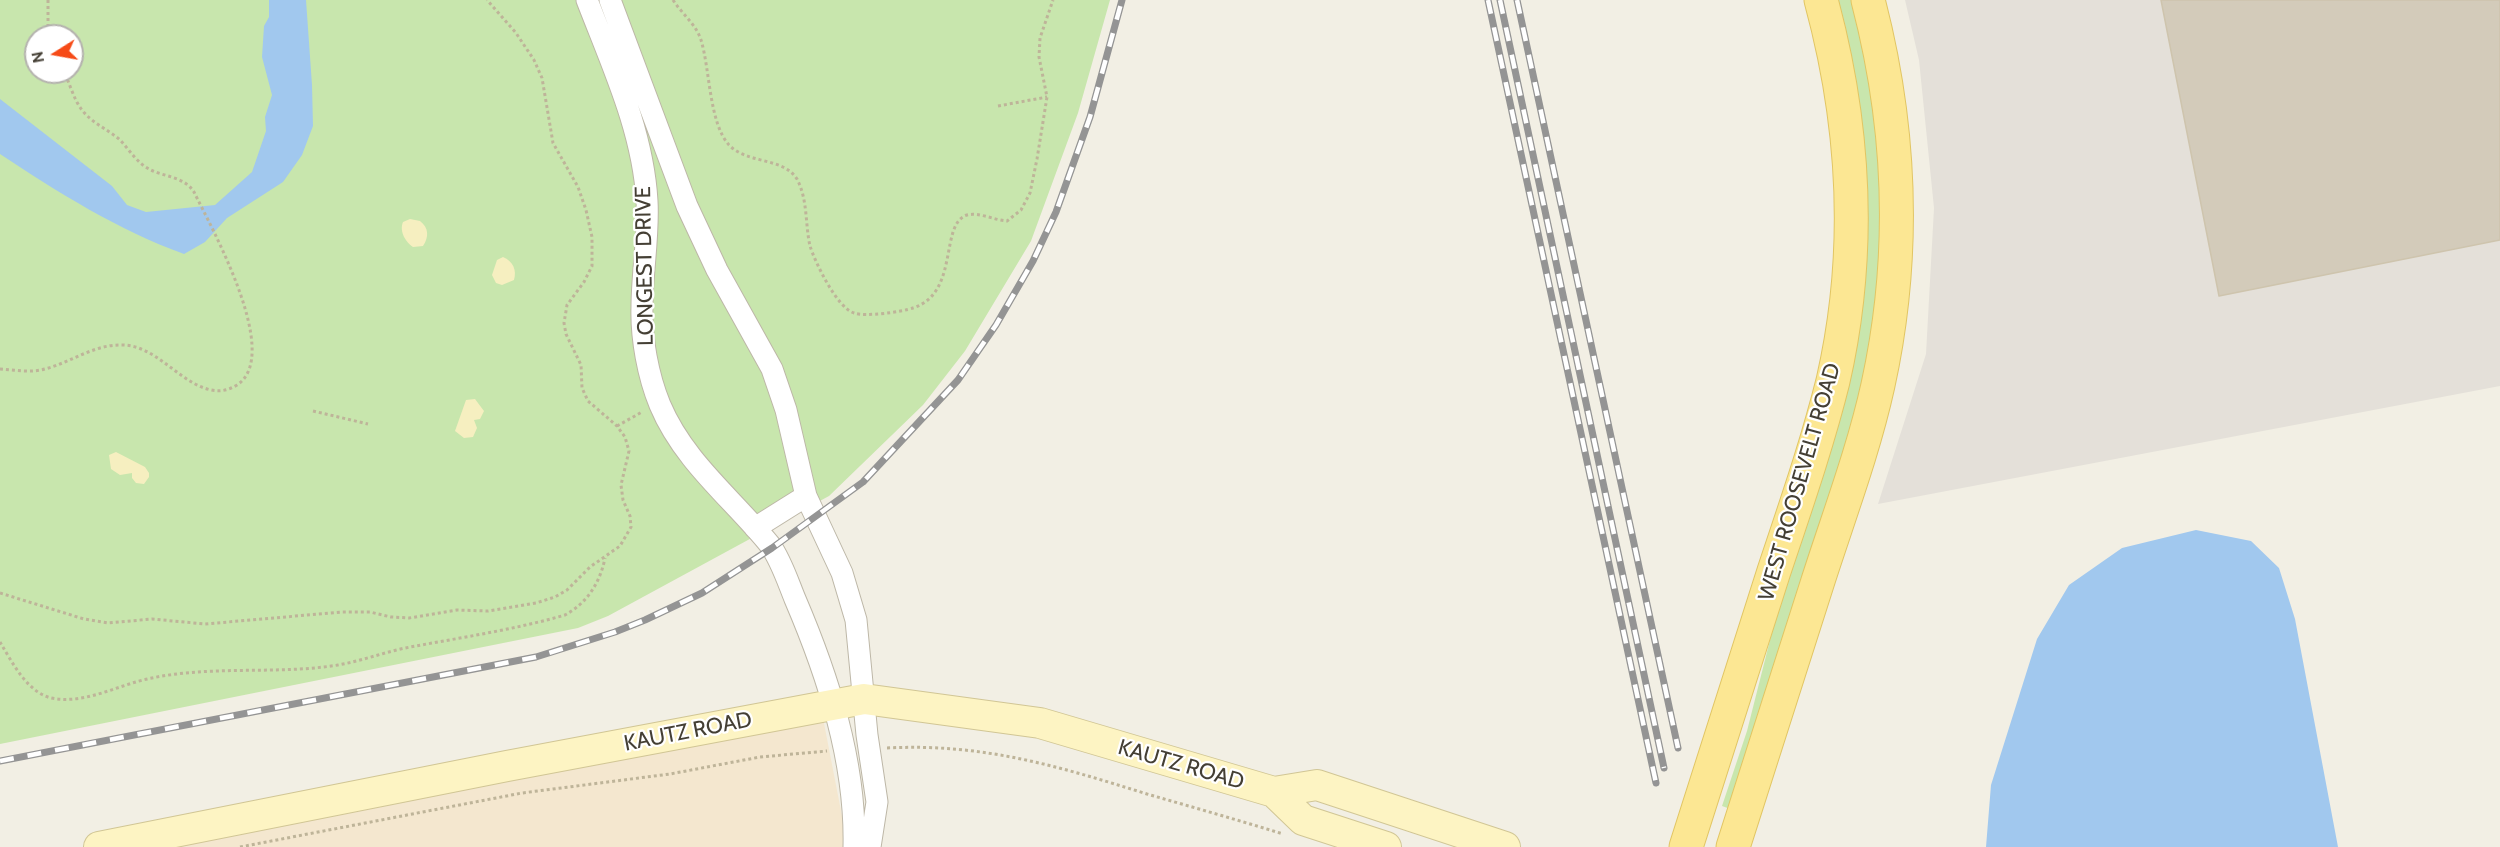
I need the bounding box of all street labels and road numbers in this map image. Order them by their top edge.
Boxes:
street label: LONGEST DRIVE [630,186,660,346]
street label: WEST ROOSEVELT ROAD [1753,360,1847,604]
street label: KAUTZ ROAD [622,707,754,757]
street label: KAUTZ ROAD [1115,734,1247,796]

